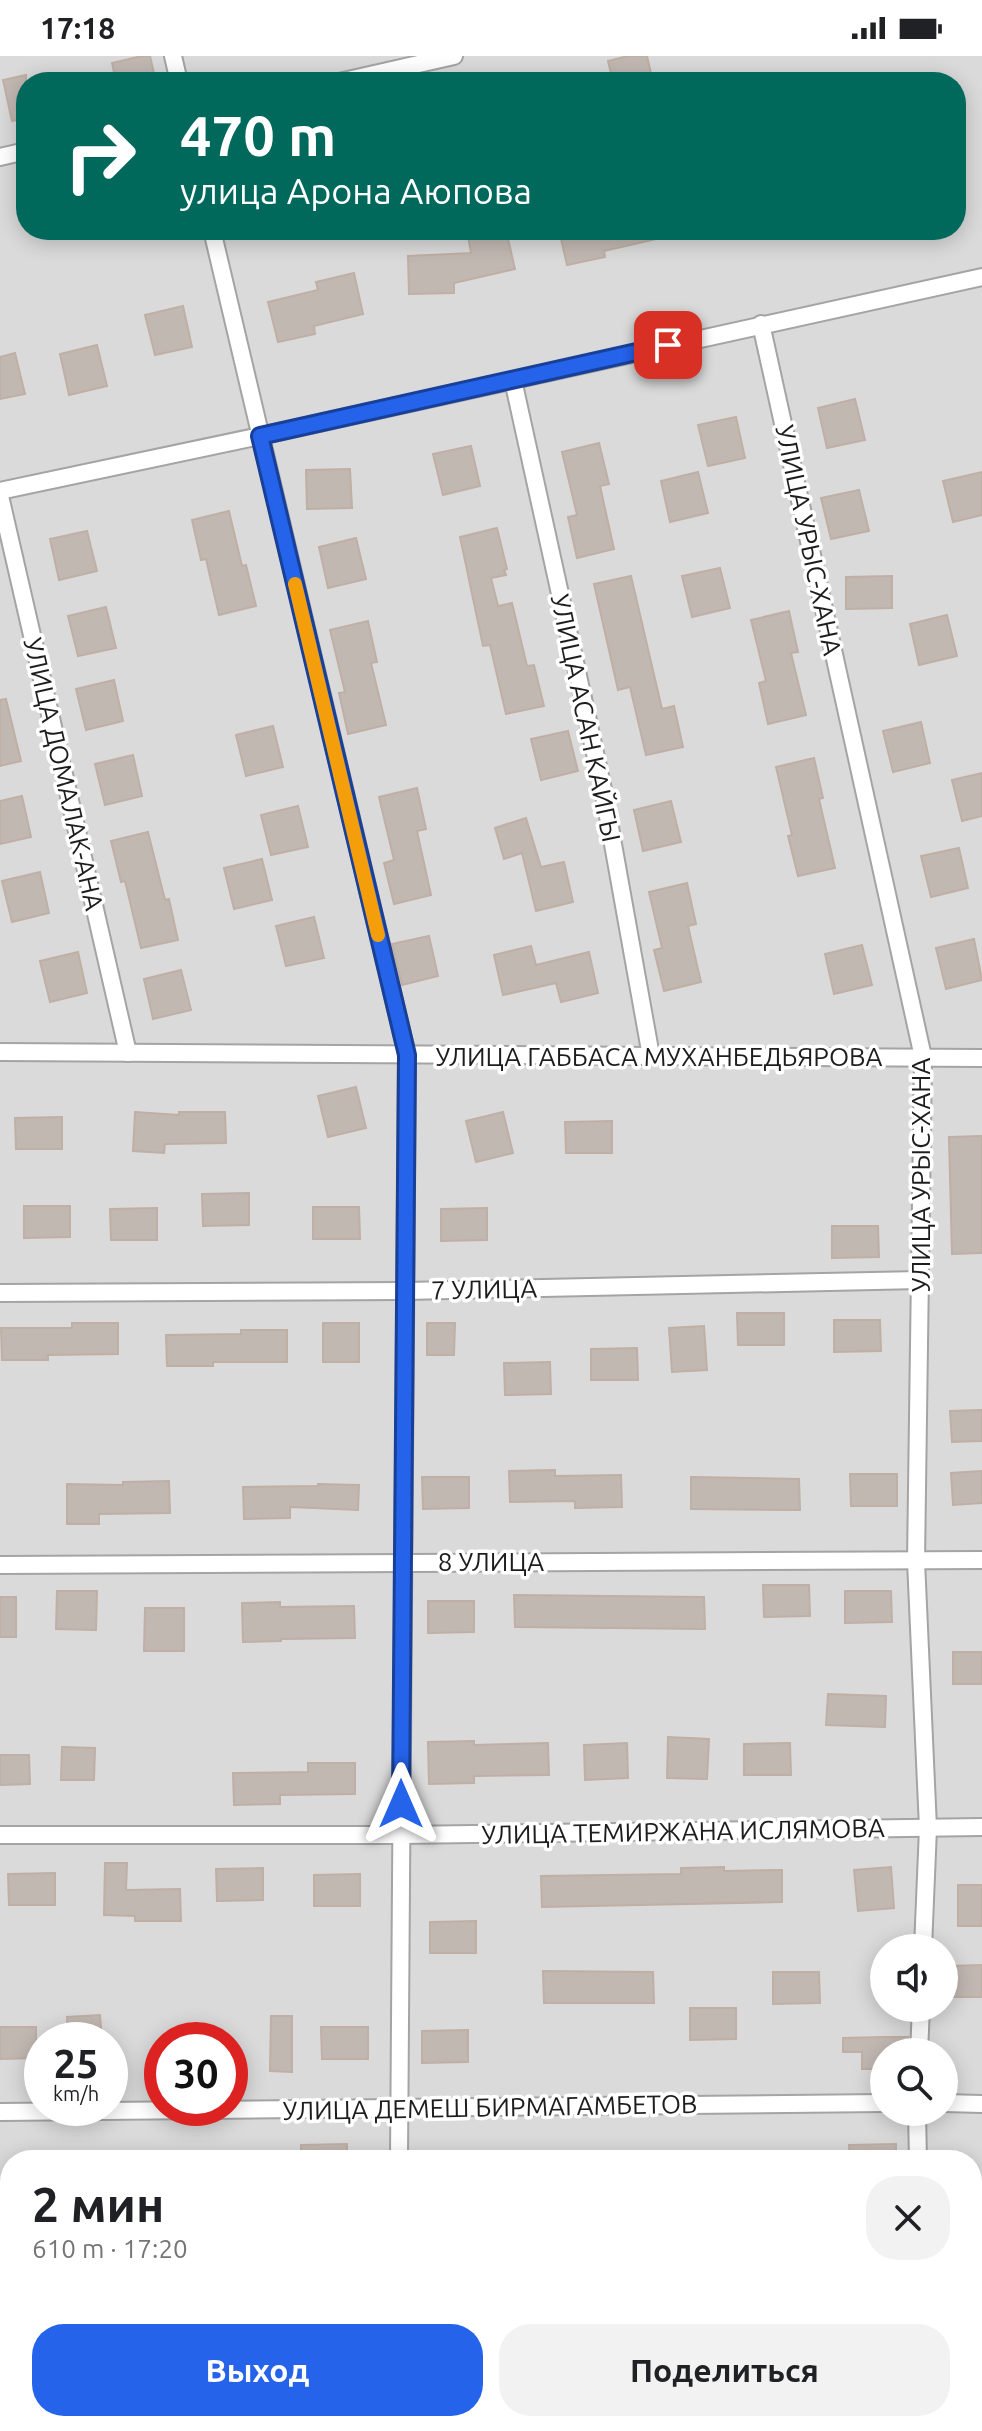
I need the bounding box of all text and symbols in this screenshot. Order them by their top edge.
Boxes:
text: 17:18 [40,11,115,45]
icon: right [48,104,152,208]
text: 470 m [180,104,336,167]
text: улица Арона Аюпова [180,170,532,211]
pin [634,311,702,379]
icon: arrive [646,323,690,367]
street label: УЛИЦА УРЫС-ХАНА [770,422,848,658]
street label: УЛИЦА АСАН КАЙГЫ [546,592,626,844]
street label: УЛИЦА ДОМАЛАК-АНА [18,635,110,913]
street label: УЛИЦА ГАББАСА МУХАНБЕДЬЯРОВА [436,1042,883,1071]
street label: УЛИЦА УРЫС-ХАНА [906,1058,935,1292]
street label: 7 УЛИЦА [431,1274,538,1304]
street label: 8 УЛИЦА [438,1547,544,1576]
position arrow [359,1762,443,1846]
street label: УЛИЦА ТЕМИРЖАНА ИСЛЯМОВА [481,1813,885,1849]
map controls [870,1934,958,2126]
button: sound [870,1934,958,2022]
speed limit sign: 30 [144,2022,248,2126]
button: search [870,2038,958,2126]
text: 25 [53,2041,99,2086]
text: km/h [53,2082,99,2105]
street label: УЛИЦА ДЕМЕШ БИРМАГАМБЕТОВ [282,2089,698,2125]
button: close [866,2176,950,2260]
text: 2 мин [32,2177,164,2231]
text: 610 m · 17:20 [32,2234,188,2263]
button: Выход [32,2324,483,2416]
button: Поделиться [499,2324,950,2416]

